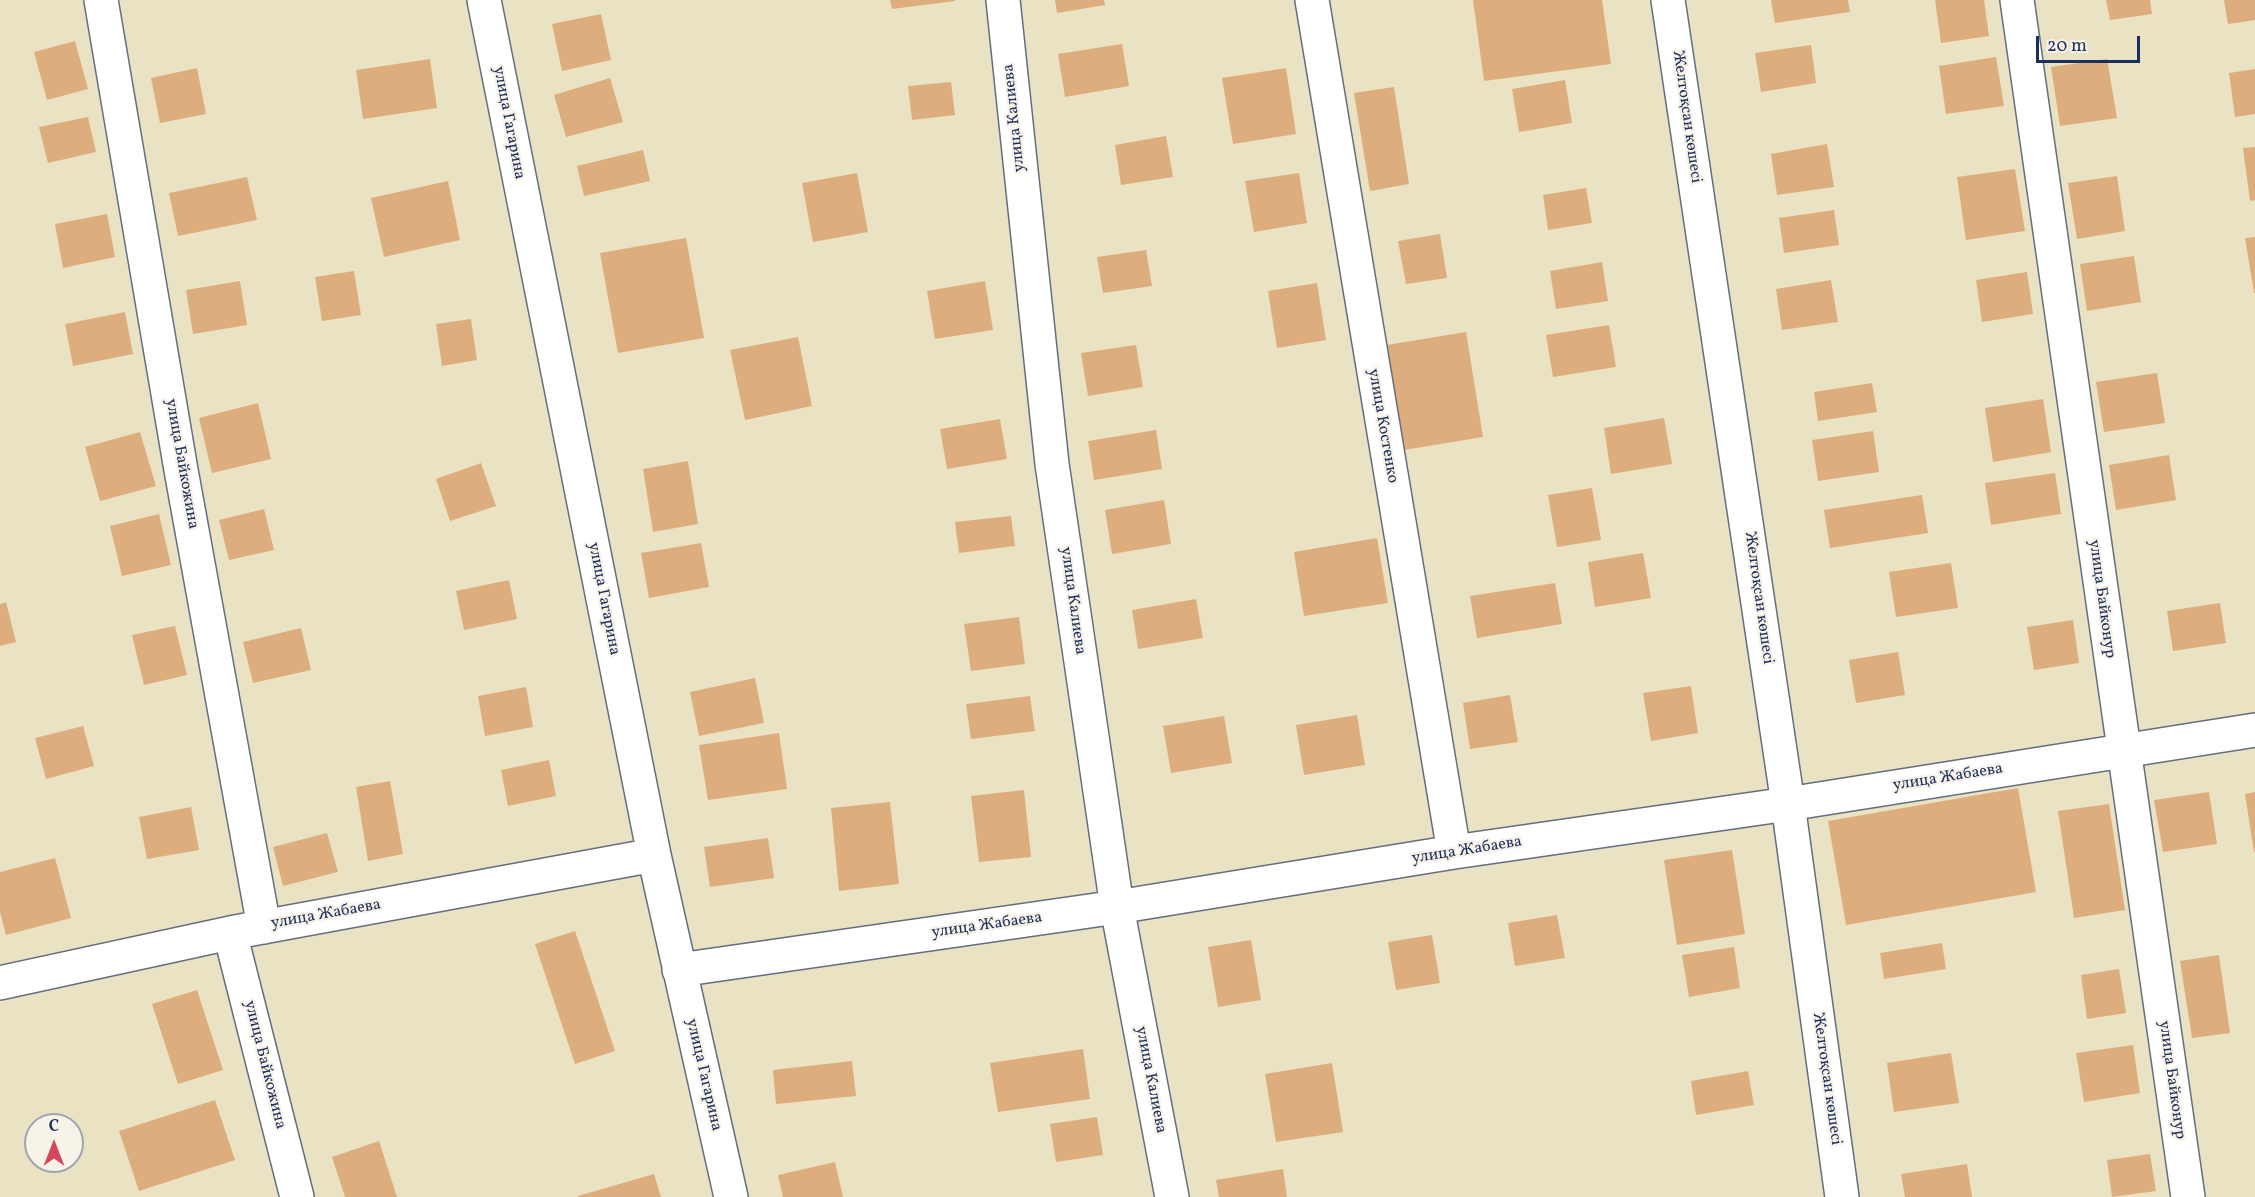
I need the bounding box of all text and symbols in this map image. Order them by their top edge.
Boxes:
scale bar [2039,24,2142,62]
text: 20 m [2047,34,2087,59]
street label: Желтоқсан көшесі [1667,49,1705,185]
street label: улица Калиева [1000,63,1030,173]
street label: улица Гагарина [488,65,528,181]
street label: улица Костенко [1362,367,1402,485]
street label: улица Байкожина [160,397,202,531]
street label: Желтоқсан көшесі [1739,530,1777,666]
street label: улица Байконур [2083,538,2119,660]
street label: улица Гагарина [583,541,623,657]
street label: улица Калиева [1055,546,1089,656]
street label: улица Жабаева [1892,760,2004,796]
street label: улица Жабаева [1411,833,1523,869]
street label: улица Жабаева [269,896,383,934]
street label: улица Жабаева [931,909,1043,943]
street label: улица Байкожина [239,999,289,1131]
street label: Желтоқсан көшесі [1807,1011,1845,1147]
street label: улица Гагарина [681,1017,725,1133]
street label: улица Байконур [2153,1019,2189,1141]
street label: улица Калиева [1130,1025,1170,1135]
north arrow [24,1113,84,1173]
text: С [49,1116,59,1138]

